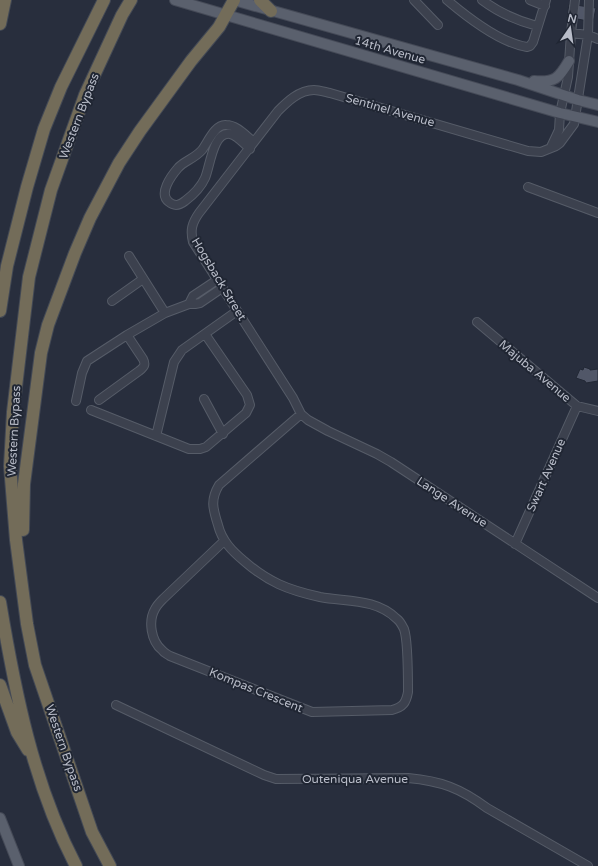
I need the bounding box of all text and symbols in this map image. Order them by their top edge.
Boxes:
north arrow [550,8,590,48]
text: N [566,11,578,26]
street label: 14th Avenue [353,33,427,67]
street label: Western Bypass [56,71,102,161]
street label: Sentinel Avenue [344,91,436,129]
street label: Hogsback Street [189,235,249,323]
street label: Majuba Avenue [496,337,574,405]
street label: Western Bypass [5,385,23,477]
street label: Swart Avenue [524,436,568,514]
street label: Lange Avenue [414,474,490,530]
street label: Kompas Crescent [207,665,305,715]
street label: Western Bypass [43,703,85,793]
street label: Outeniqua Avenue [302,772,408,786]

